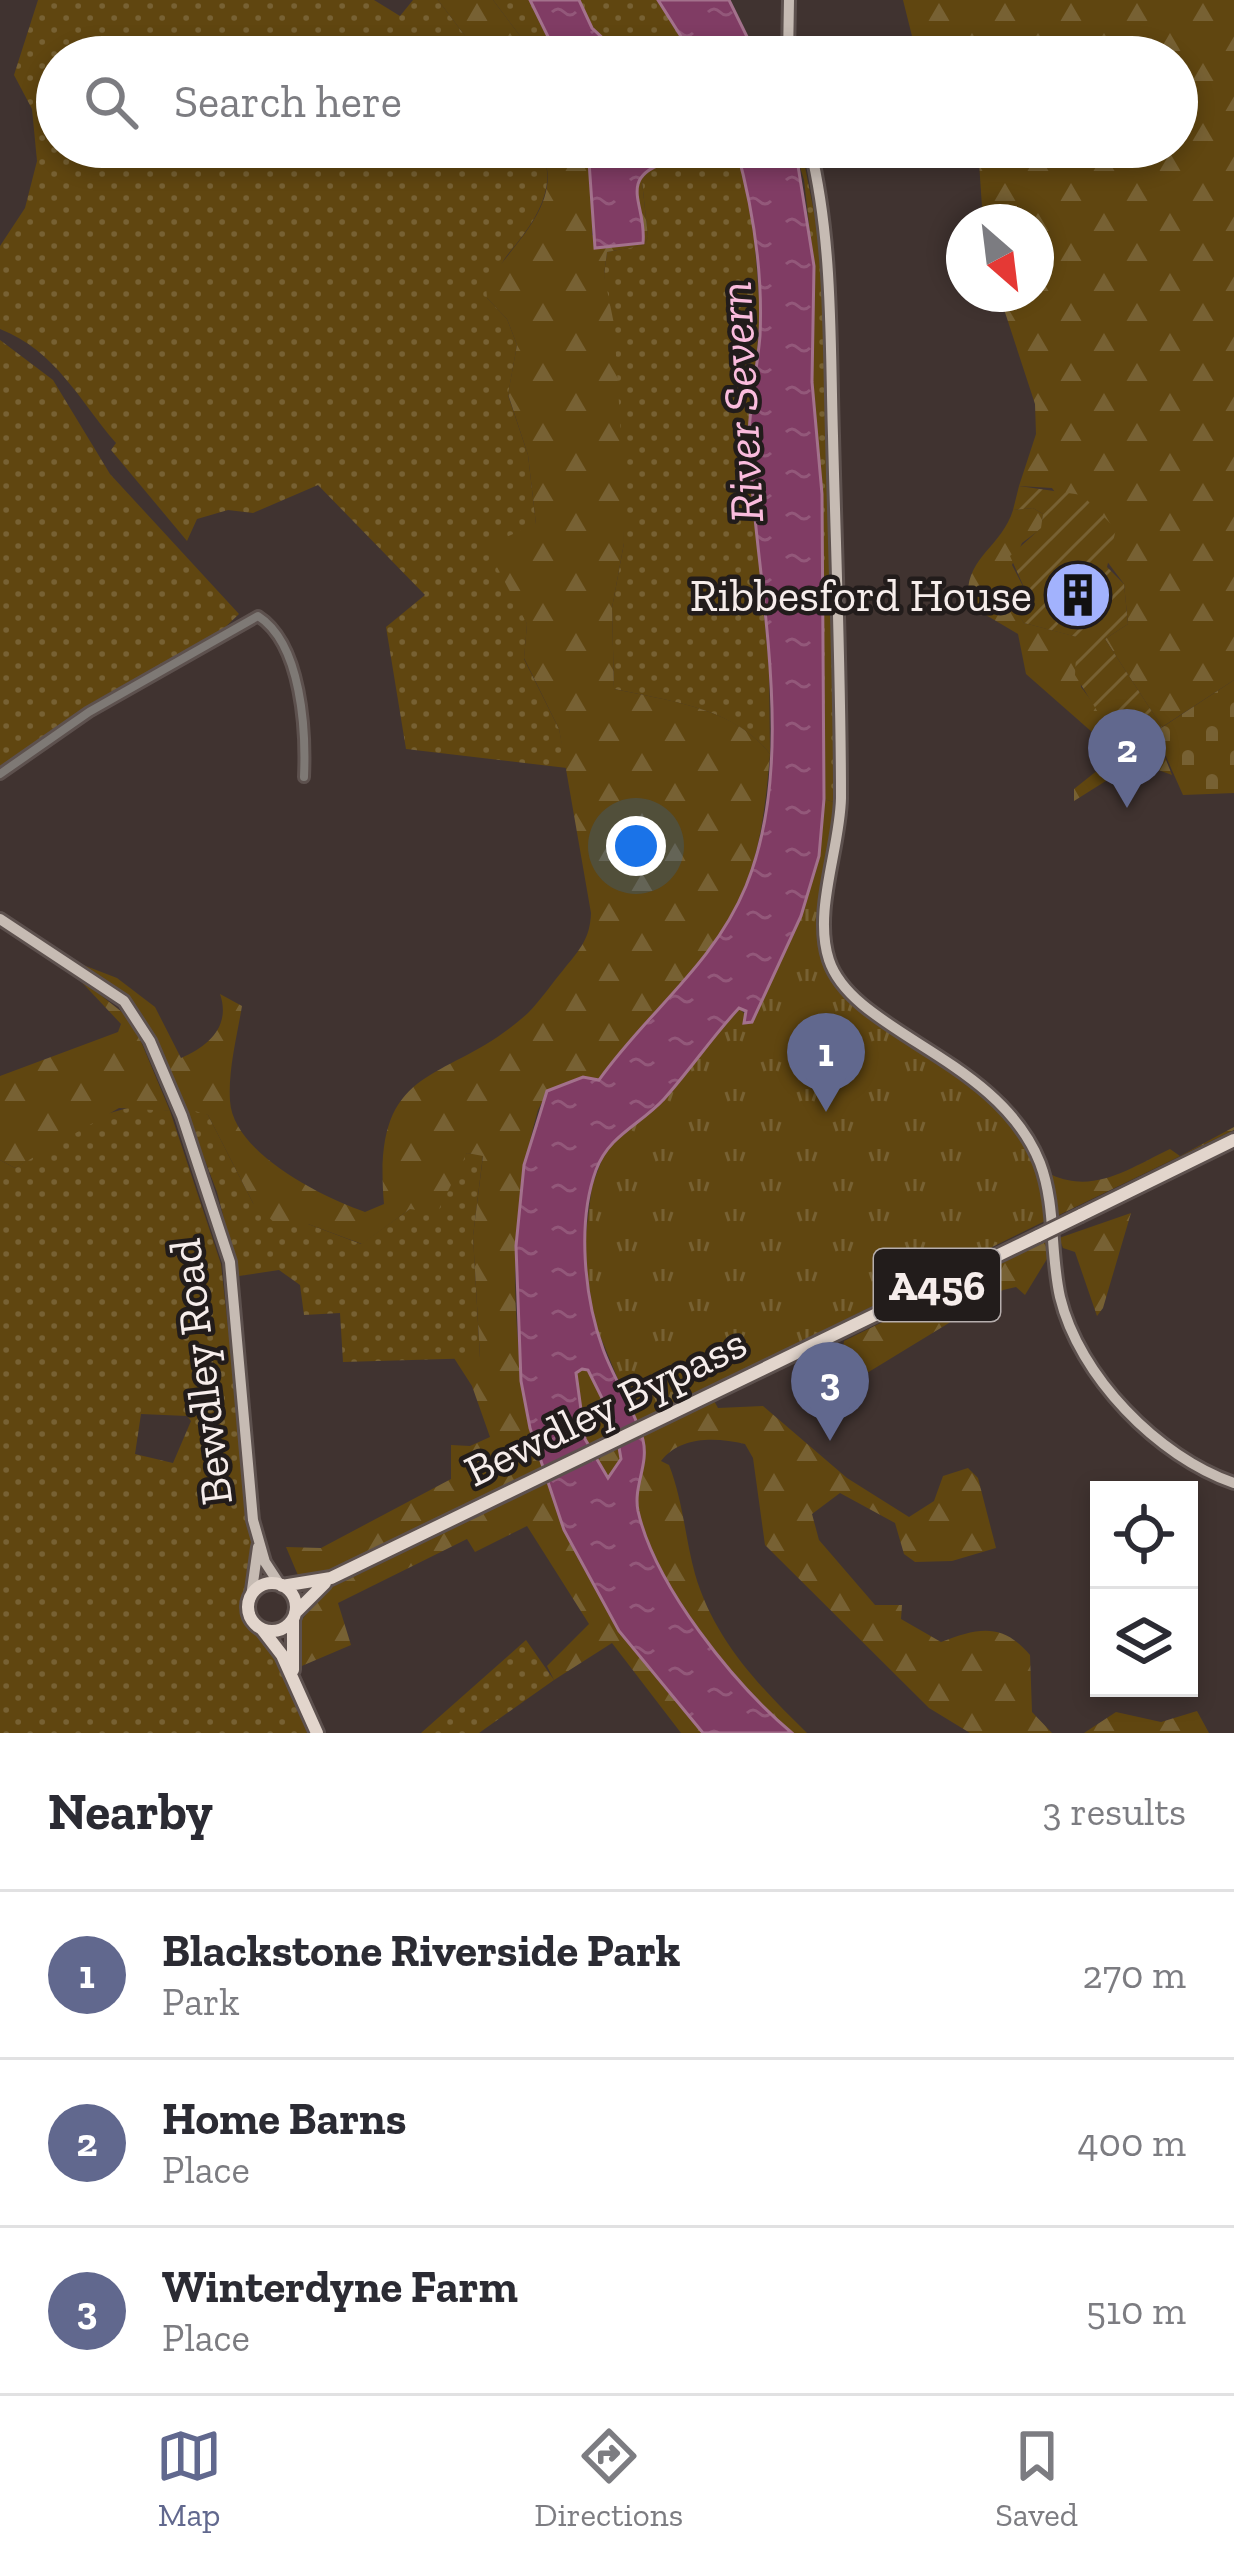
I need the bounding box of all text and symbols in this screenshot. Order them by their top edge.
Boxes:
search box [36,36,1198,168]
icon: search [78,69,144,135]
text: Search here [174,75,402,129]
north arrow [946,204,1054,312]
water label: River Severn [706,280,775,524]
building icon: Ribbesford House [1043,560,1113,630]
place label: Ribbesford House [690,569,1032,623]
pin: 2 [1088,709,1166,808]
your location [606,816,666,876]
pin: 1 [787,1013,865,1112]
street label: Bewdley Road [158,1235,244,1508]
road number: A456 [874,1249,1000,1321]
street label: Bewdley Bypass [456,1315,755,1498]
pin: 3 [791,1342,869,1441]
map controls [1090,1481,1198,1697]
button: locate [1090,1481,1198,1589]
button: layers [1090,1589,1198,1697]
text: Nearby [48,1781,213,1842]
text: 3 results [1042,1788,1186,1835]
text: Blackstone Riverside Park [162,1924,681,1978]
text: 1 [79,1951,95,1998]
text: 270 m [1083,1951,1186,1998]
text: Park [162,1978,239,2025]
text: Home Barns [162,2092,406,2146]
text: 2 [77,2119,97,2166]
text: 400 m [1078,2119,1186,2166]
text: Place [162,2146,250,2193]
text: Winterdyne Farm [162,2260,518,2314]
text: 3 [77,2287,97,2334]
text: 510 m [1086,2287,1186,2334]
text: Place [162,2314,250,2361]
tab: Map [156,2423,222,2534]
tab: Directions [534,2423,683,2534]
tab: Saved [995,2423,1078,2534]

